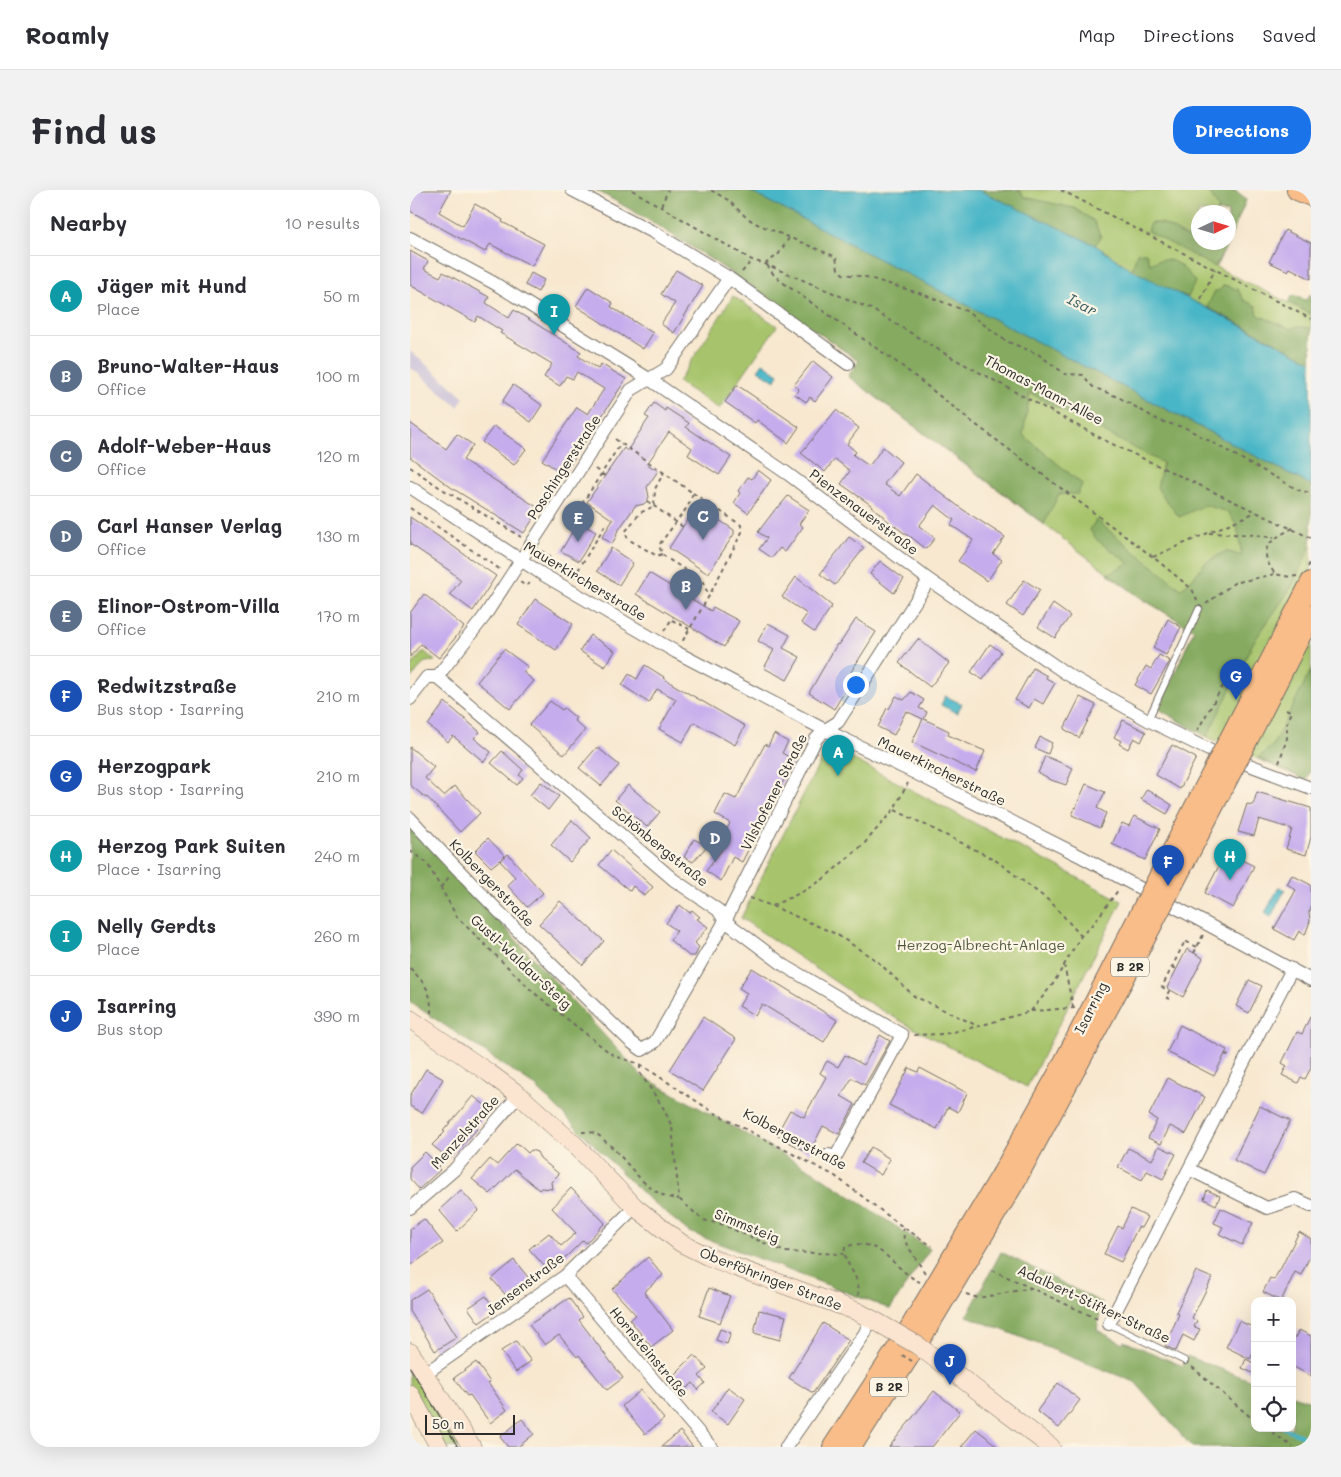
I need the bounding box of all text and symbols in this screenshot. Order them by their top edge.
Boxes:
text: Roamly [25,19,109,50]
text: Map [1078,23,1115,47]
text: Directions [1143,23,1235,47]
text: Saved [1263,23,1316,47]
button: Directions [1173,106,1311,154]
text: Find us [30,107,157,153]
north arrow [1191,205,1236,250]
text: Nearby [50,209,127,236]
text: 10 results [285,212,360,233]
text: Jäger mit Hund [97,273,246,298]
text: A [60,285,72,306]
text: 50 m [323,285,360,306]
water label: Isar [1064,288,1101,320]
pin: I [538,294,570,335]
text: Place [97,298,140,319]
street label: Thomas-Mann-Allee [982,350,1107,429]
text: Bruno-Walter-Haus [97,353,279,378]
text: B [61,365,71,386]
text: 100 m [315,365,360,386]
text: Office [97,378,146,399]
street label: Poschingerstraße [522,410,605,523]
text: Adolf-Weber-Haus [97,433,271,458]
text: C [60,445,72,466]
text: 120 m [316,445,360,466]
text: Office [97,458,146,479]
street label: Pienzenauerstraße [806,464,923,559]
pin: C [687,499,719,540]
pin: E [562,501,594,542]
text: Carl Hanser Verlag [97,513,282,538]
text: D [60,525,72,546]
text: 130 m [316,525,360,546]
street label: Mauerkircherstraße [520,536,650,625]
text: Office [97,538,146,559]
pin: B [670,569,702,610]
text: Elinor-Ostrom-Villa [97,593,280,618]
text: E [61,605,71,626]
text: 170 m [316,605,360,626]
text: Office [97,618,146,639]
pin: G [1220,659,1252,700]
your location [843,672,869,698]
text: Redwitzstraße [97,673,237,698]
text: F [61,685,71,706]
text: 210 m [316,685,360,706]
text: Bus stop · Isarring [97,698,244,719]
street label: Vilshofener Straße [736,730,811,854]
street label: Mauerkircherstraße [875,731,1009,810]
pin: A [822,735,854,776]
text: Herzogpark [97,753,211,778]
text: G [60,765,72,786]
text: 210 m [316,765,360,786]
text: Bus stop · Isarring [97,778,244,799]
street label: Schönbergstraße [608,801,713,890]
pin: D [699,821,731,862]
text: Herzog Park Suiten [97,833,285,858]
street label: Kolbergerstraße [446,835,539,931]
pin: H [1214,839,1246,880]
text: H [60,845,72,866]
text: 240 m [314,845,360,866]
pin: F [1152,845,1184,886]
text: Place · Isarring [97,858,221,879]
street label: Gustl-Waldau-Steig [467,910,576,1013]
text: Nelly Gerdts [97,913,216,938]
text: I [62,925,70,946]
text: 260 m [314,925,360,946]
park label: Herzog-Albrecht-Anlage [897,935,1065,954]
text: Place [97,938,140,959]
road number: B 2R [1111,958,1149,976]
street label: Isarring [1069,979,1112,1037]
text: Isarring [97,993,176,1018]
text: J [61,1005,71,1026]
text: 390 m [313,1005,360,1026]
text: Bus stop [97,1018,163,1039]
street label: Menzelstraße [426,1090,503,1173]
street label: Kolbergerstraße [740,1103,850,1174]
street label: Simmsteig [712,1204,783,1247]
street label: Oberföhringer Straße [697,1243,845,1315]
street label: Jensenstraße [482,1248,568,1319]
street label: Adalbert-Stifter-Straße [1015,1260,1174,1347]
map controls [1251,1297,1296,1432]
button: + [1251,1297,1296,1342]
street label: Hornsteinstraße [606,1302,693,1401]
button: − [1251,1342,1296,1387]
pin: J [934,1344,966,1385]
road number: B 2R [870,1378,908,1396]
button: locate [1251,1387,1296,1432]
scale bar [425,1412,515,1435]
text: 50 m [432,1414,464,1433]

